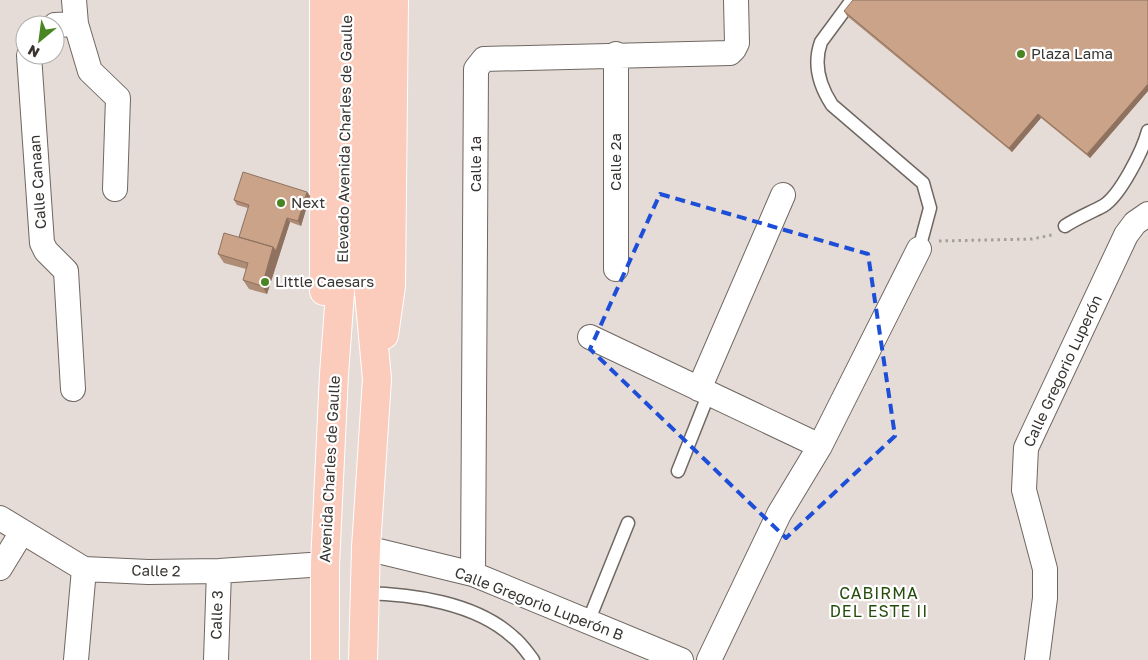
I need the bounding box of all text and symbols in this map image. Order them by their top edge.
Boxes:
north arrow [15,15,65,65]
street label: Elevado Avenida Charles de Gaulle [333,15,355,263]
text: N [25,42,42,62]
place label: Plaza Lama [1031,44,1113,62]
marker: Plaza Lama [1015,48,1027,60]
street label: Calle 2a [606,133,624,191]
street label: Calle Canaan [25,134,49,230]
street label: Calle 1a [466,136,484,192]
place label: Next [291,193,325,211]
marker: Next [275,197,287,209]
place label: Little Caesars [275,272,374,290]
marker: Little Caesars [259,276,271,288]
street label: Calle Gregorio Luperón [1019,292,1105,449]
street label: Avenida Charles de Gaulle [315,375,343,563]
street label: Calle 2 [131,561,181,579]
street label: Calle Gregorio Luperón B [452,563,626,644]
district label: CABIRMA DEL ESTE II [830,583,928,621]
street label: Calle 3 [206,590,226,640]

